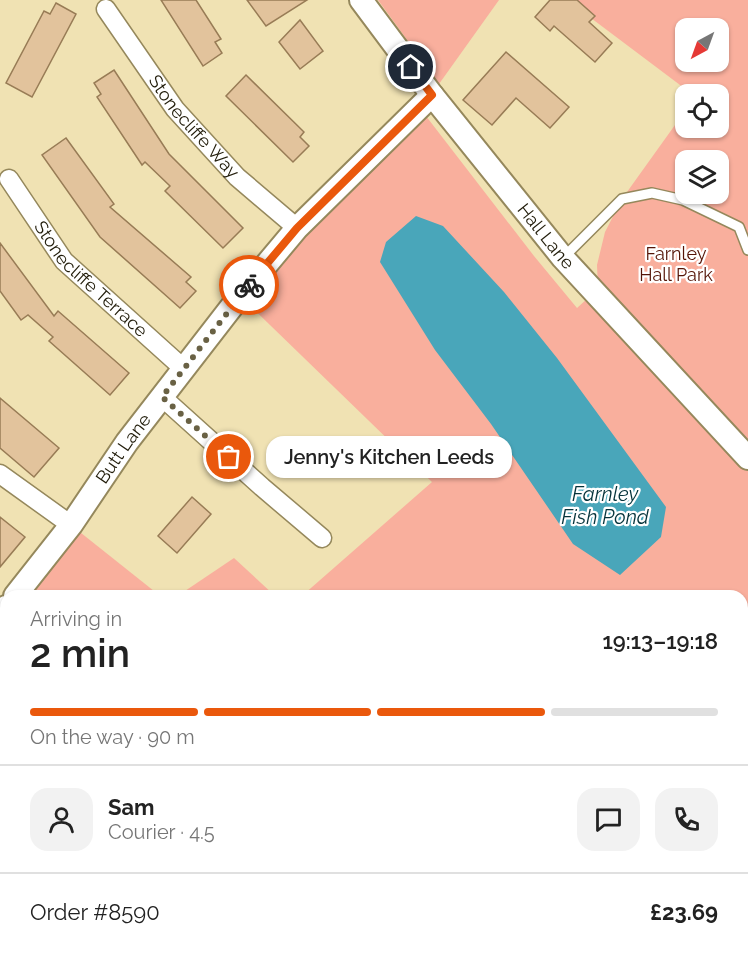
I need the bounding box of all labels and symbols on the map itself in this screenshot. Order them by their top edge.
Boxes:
north arrow [675,18,729,72]
pin [385,41,436,92]
street label: Stonecliffe Way [145,71,244,182]
street label: Hall Lane [513,199,579,273]
street label: Stonecliffe Terrace [30,217,152,341]
park label: Farnley Hall Park [639,243,713,285]
courier [219,255,279,315]
street label: Butt Lane [91,409,155,487]
pin [203,431,254,482]
callout: Jenny's Kitchen Leeds [265,436,511,478]
water label: Farnley Fish Pond [561,482,650,529]

